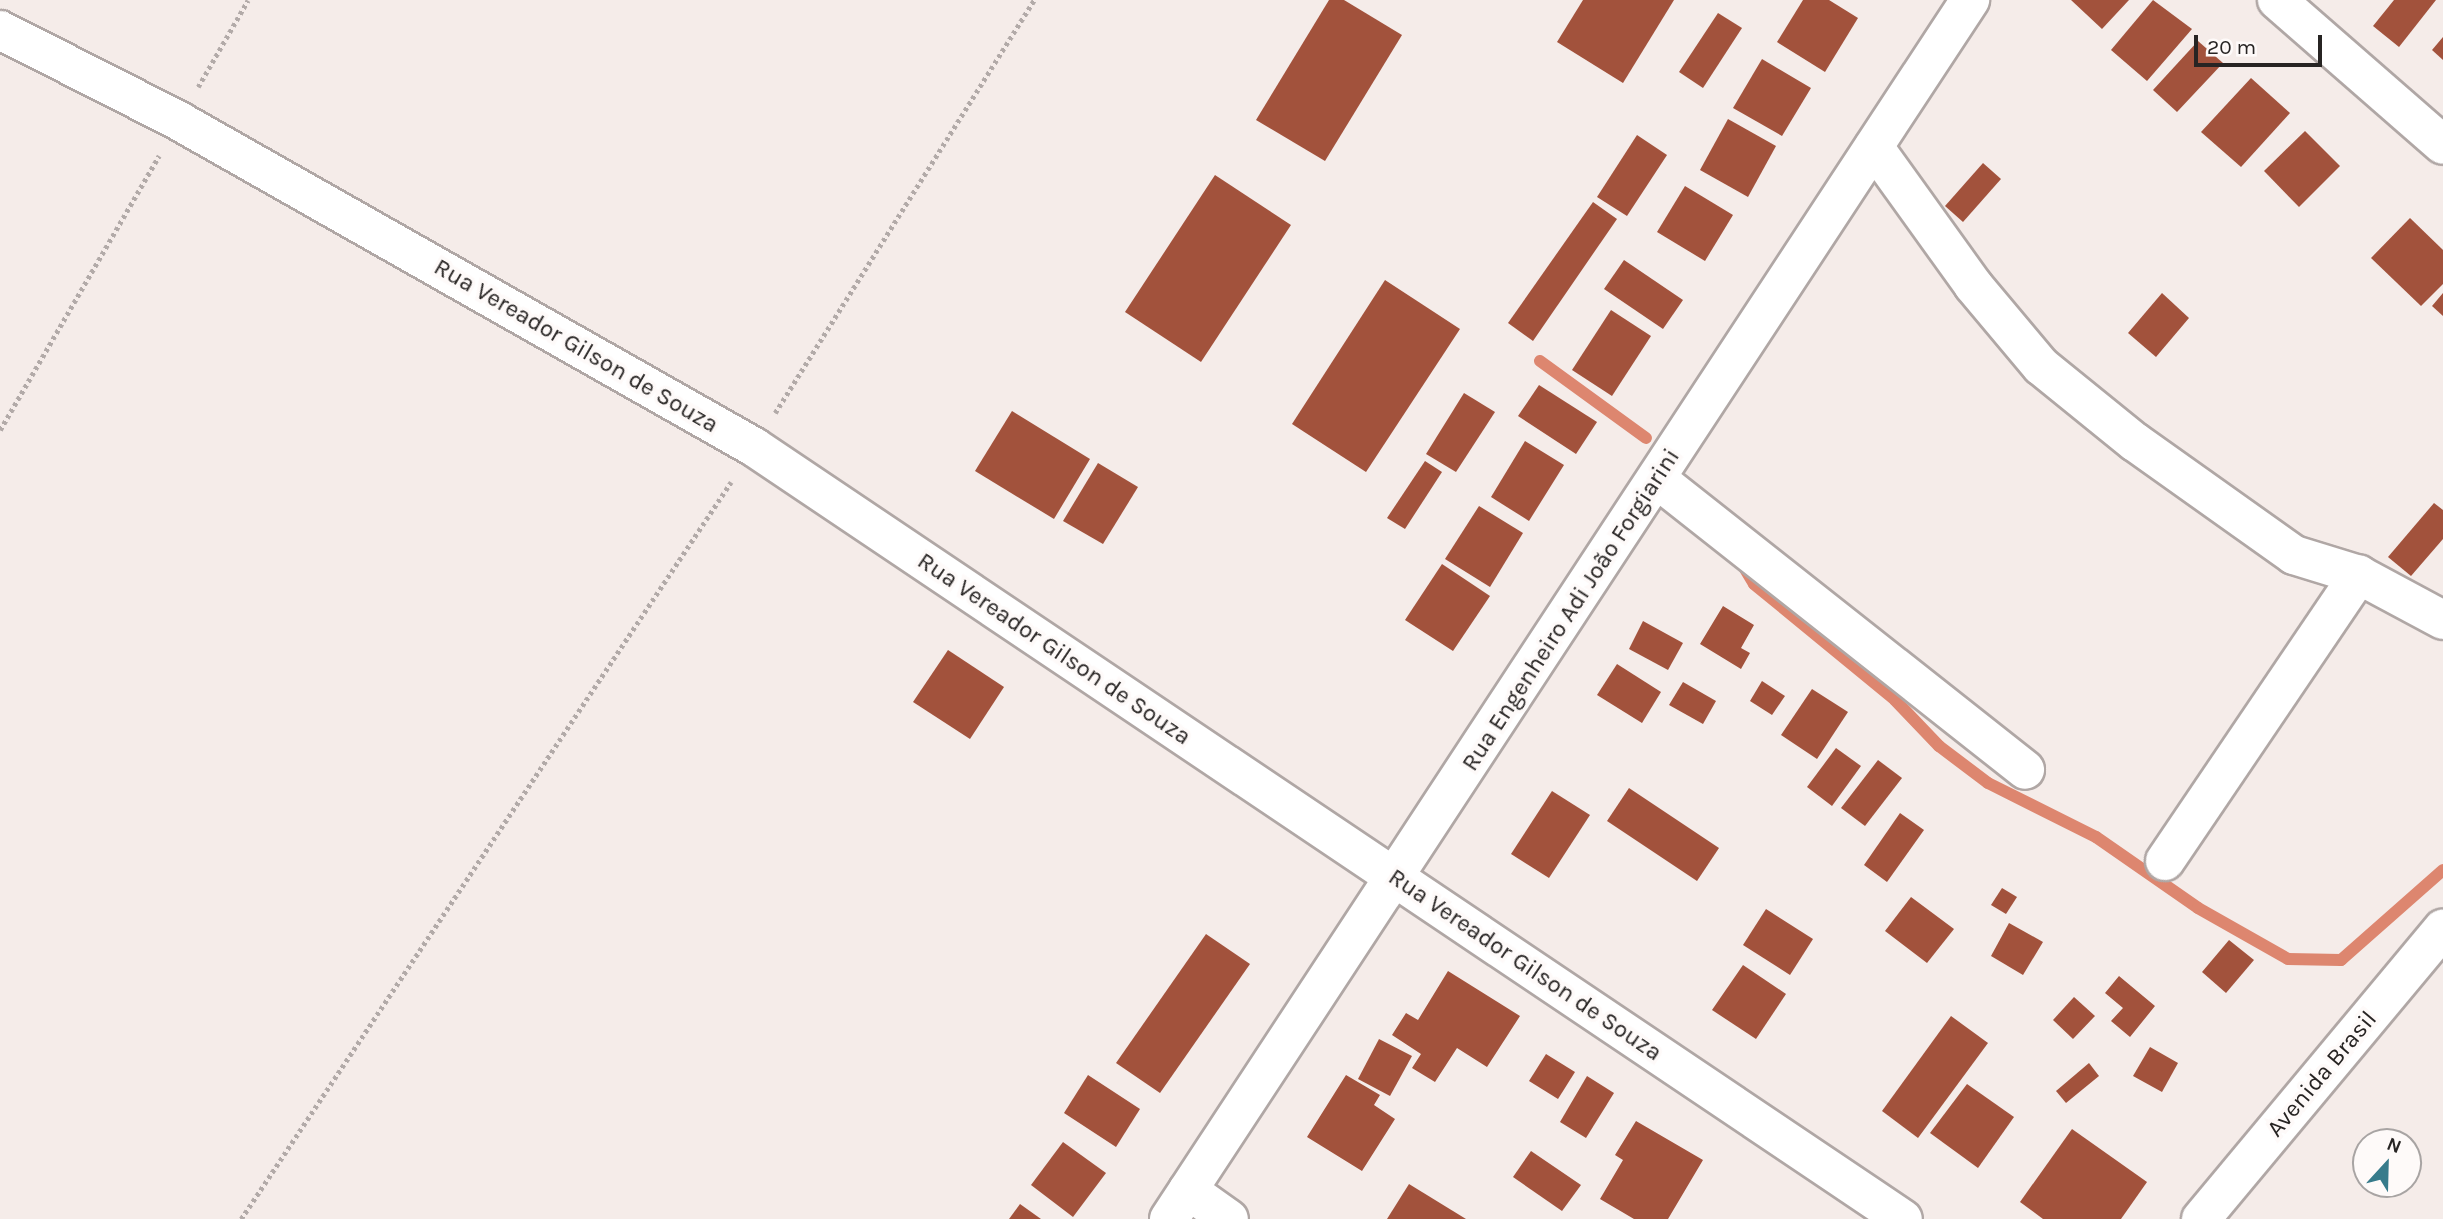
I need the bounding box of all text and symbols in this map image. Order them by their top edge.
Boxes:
scale bar [2198,21,2326,65]
text: 20 m [2207,35,2256,59]
street label: Rua Vereador Gilson de Souza [429,253,723,439]
street label: Rua Engenheiro Adi João Forgiarini [1456,444,1686,776]
street label: Rua Vereador Gilson de Souza [912,547,1196,751]
street label: Rua Vereador Gilson de Souza [1383,863,1667,1067]
street label: Avenida Brasil [2261,1005,2383,1143]
north arrow [2352,1128,2422,1198]
text: N [2384,1133,2405,1158]

